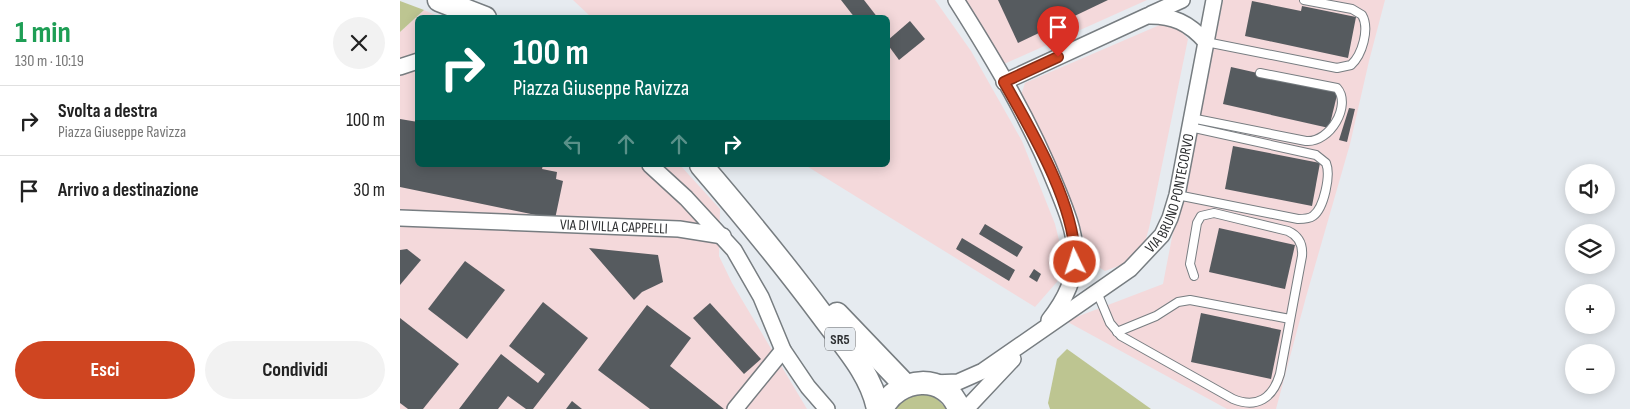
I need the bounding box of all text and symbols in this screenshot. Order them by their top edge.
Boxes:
pin [1037,6,1079,57]
icon: arrive [1044,13,1072,41]
text: 1 min [15,15,71,51]
button: close [333,17,385,69]
text: 100 m [513,32,589,75]
icon: right [430,35,495,100]
text: 130 m · 10:19 [15,52,84,71]
text: Piazza Giuseppe Ravizza [513,75,689,102]
text: Svolta a destra [58,100,158,123]
icon: right [15,107,43,135]
text: 100 m [346,109,385,132]
text: Piazza Giuseppe Ravizza [58,123,186,142]
icon: left [559,130,587,158]
icon: ahead [612,130,640,158]
icon: ahead [665,130,693,158]
icon: right [718,130,746,158]
street label: VIA BRUNO PONTECORVO [1141,132,1198,257]
map controls [1565,164,1615,394]
button: sound [1565,164,1615,214]
icon: arrive [15,177,43,205]
text: Arrivo a destinazione [58,179,199,202]
text: 30 m [353,179,385,202]
street label: VIA DI VILLA CAPPELLI [559,215,668,238]
button: layers [1565,224,1615,274]
position arrow [1048,235,1100,287]
button: + [1565,284,1615,334]
road number: SR5 [825,328,855,350]
button: Esci [15,341,195,399]
button: Condividi [205,341,385,399]
button: − [1565,344,1615,394]

